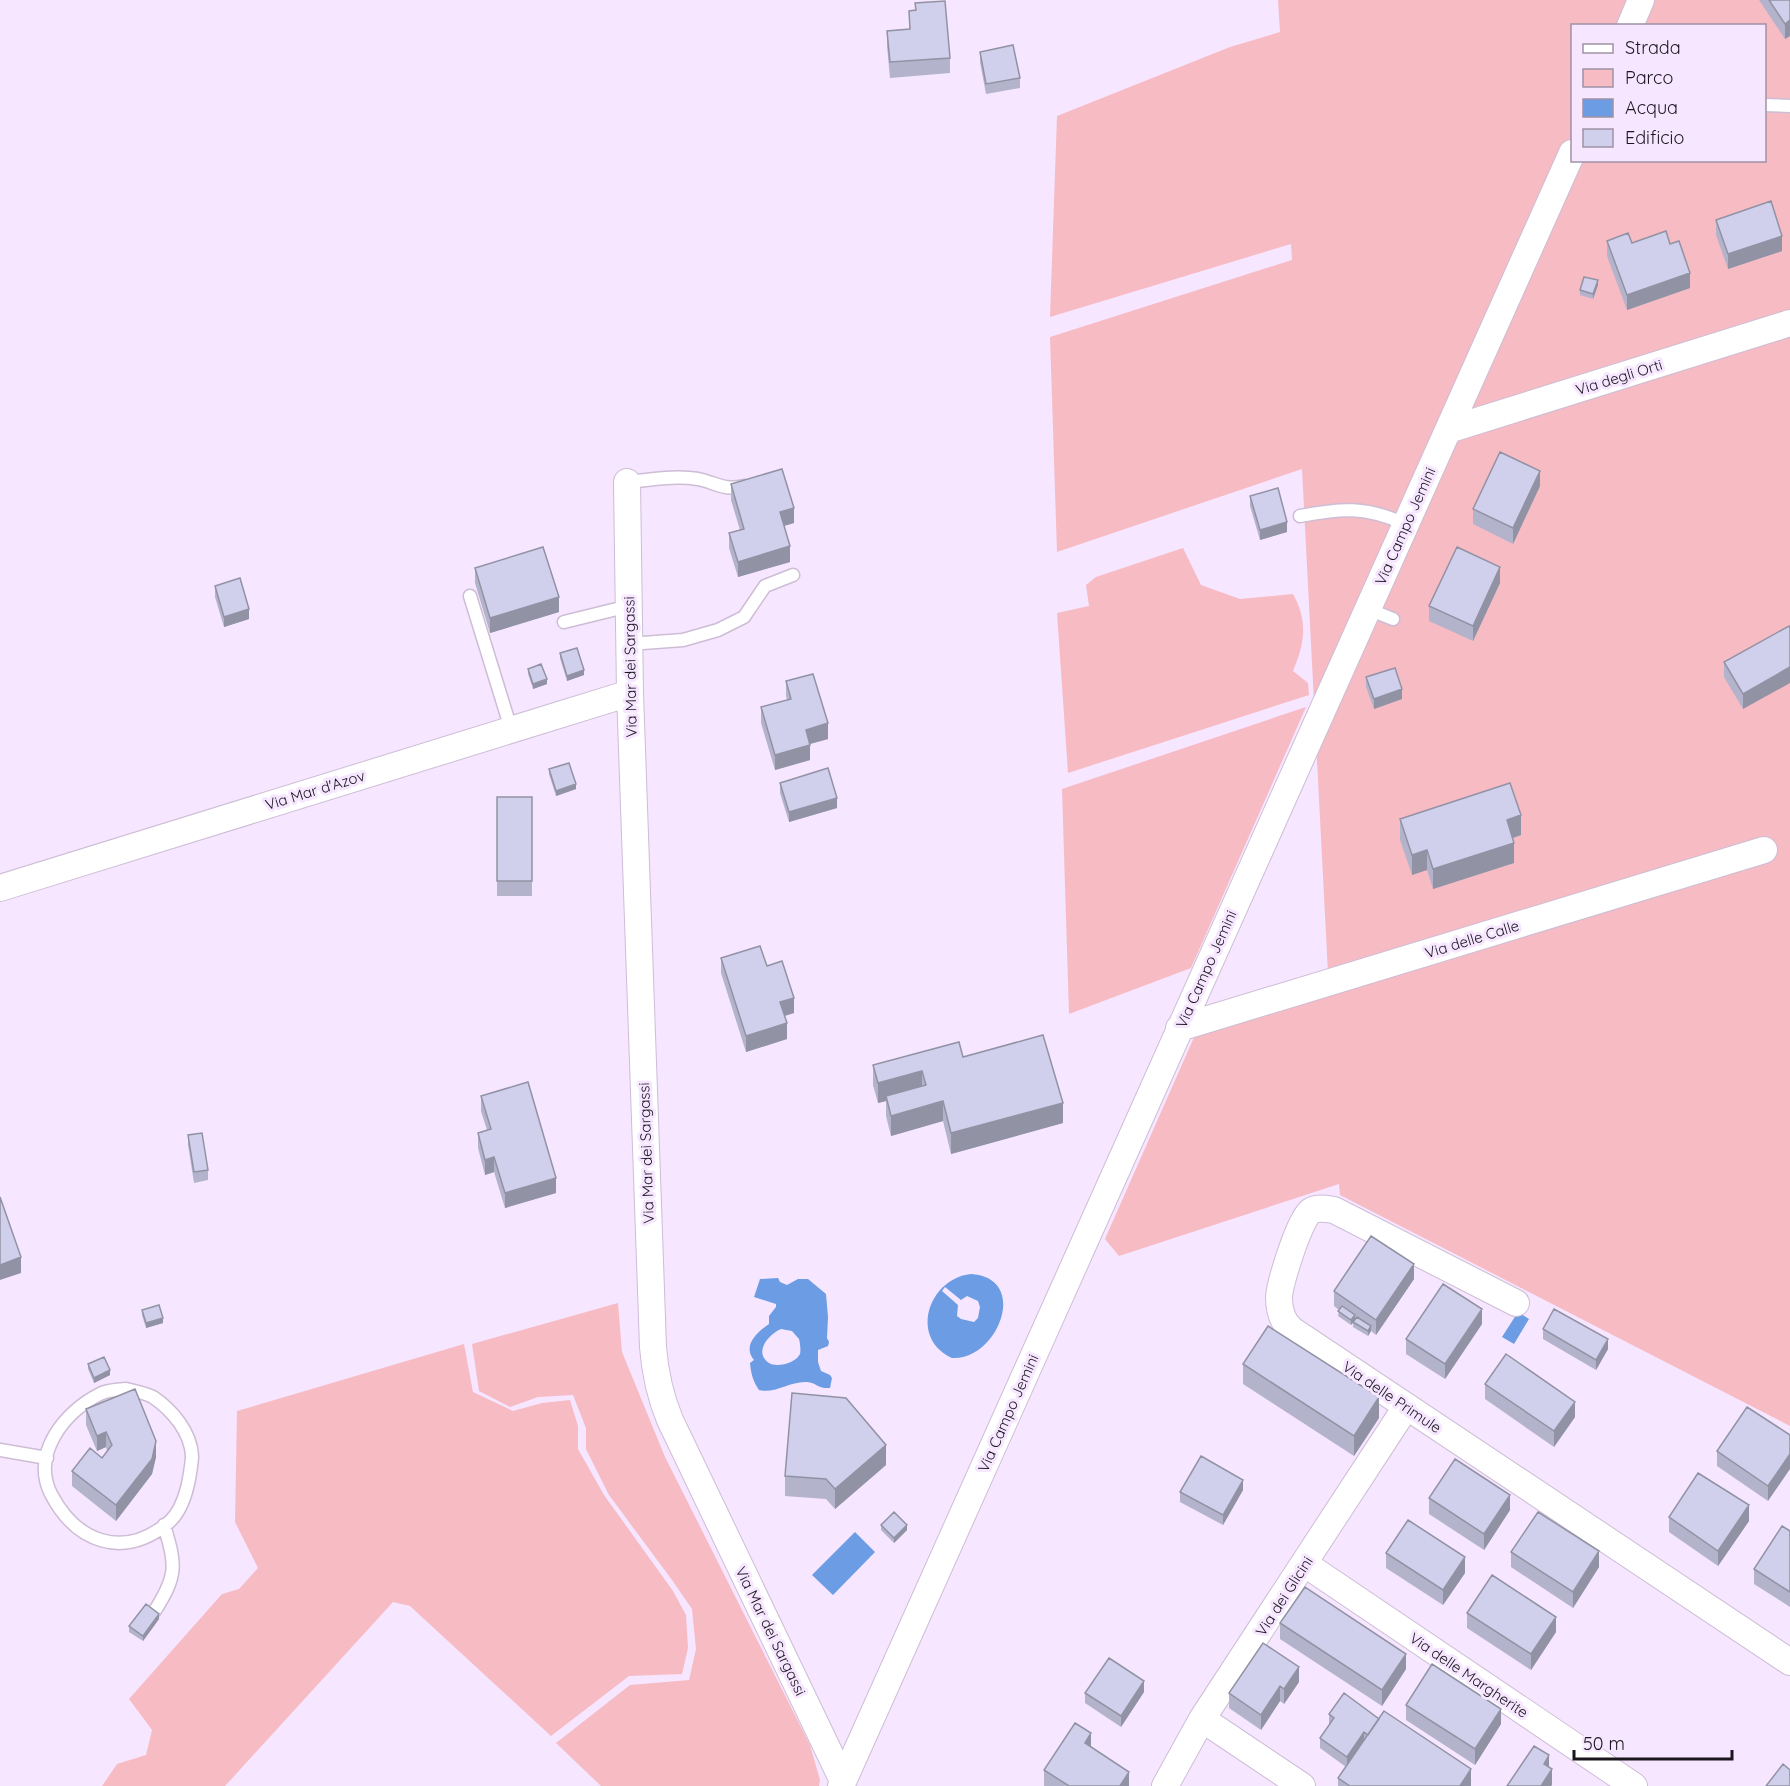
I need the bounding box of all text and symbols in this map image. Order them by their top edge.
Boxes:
legend [1571,24,1766,162]
text: Strada [1625,36,1681,59]
text: Parco [1625,66,1673,89]
text: Acqua [1625,96,1678,119]
text: Edificio [1625,126,1684,149]
street label: Via degli Orti [1573,355,1665,399]
street label: Via Campo Jemini [1370,464,1440,588]
street label: Via Mar dei Sargassi [619,596,641,738]
street label: Via Mar d'Azov [263,766,367,814]
street label: Via Campo Jemini [1171,907,1241,1031]
street label: Via delle Calle [1423,916,1521,962]
street label: Via Mar dei Sargassi [634,1082,658,1224]
street label: Via Campo Jemini [973,1351,1043,1475]
street label: Via delle Primule [1339,1357,1445,1437]
street label: Via dei Glicini [1251,1553,1317,1639]
street label: Via Mar dei Sargassi [731,1563,811,1699]
street label: Via delle Margherite [1406,1628,1532,1722]
scale bar [1574,1723,1732,1761]
text: 50 m [1583,1732,1625,1755]

